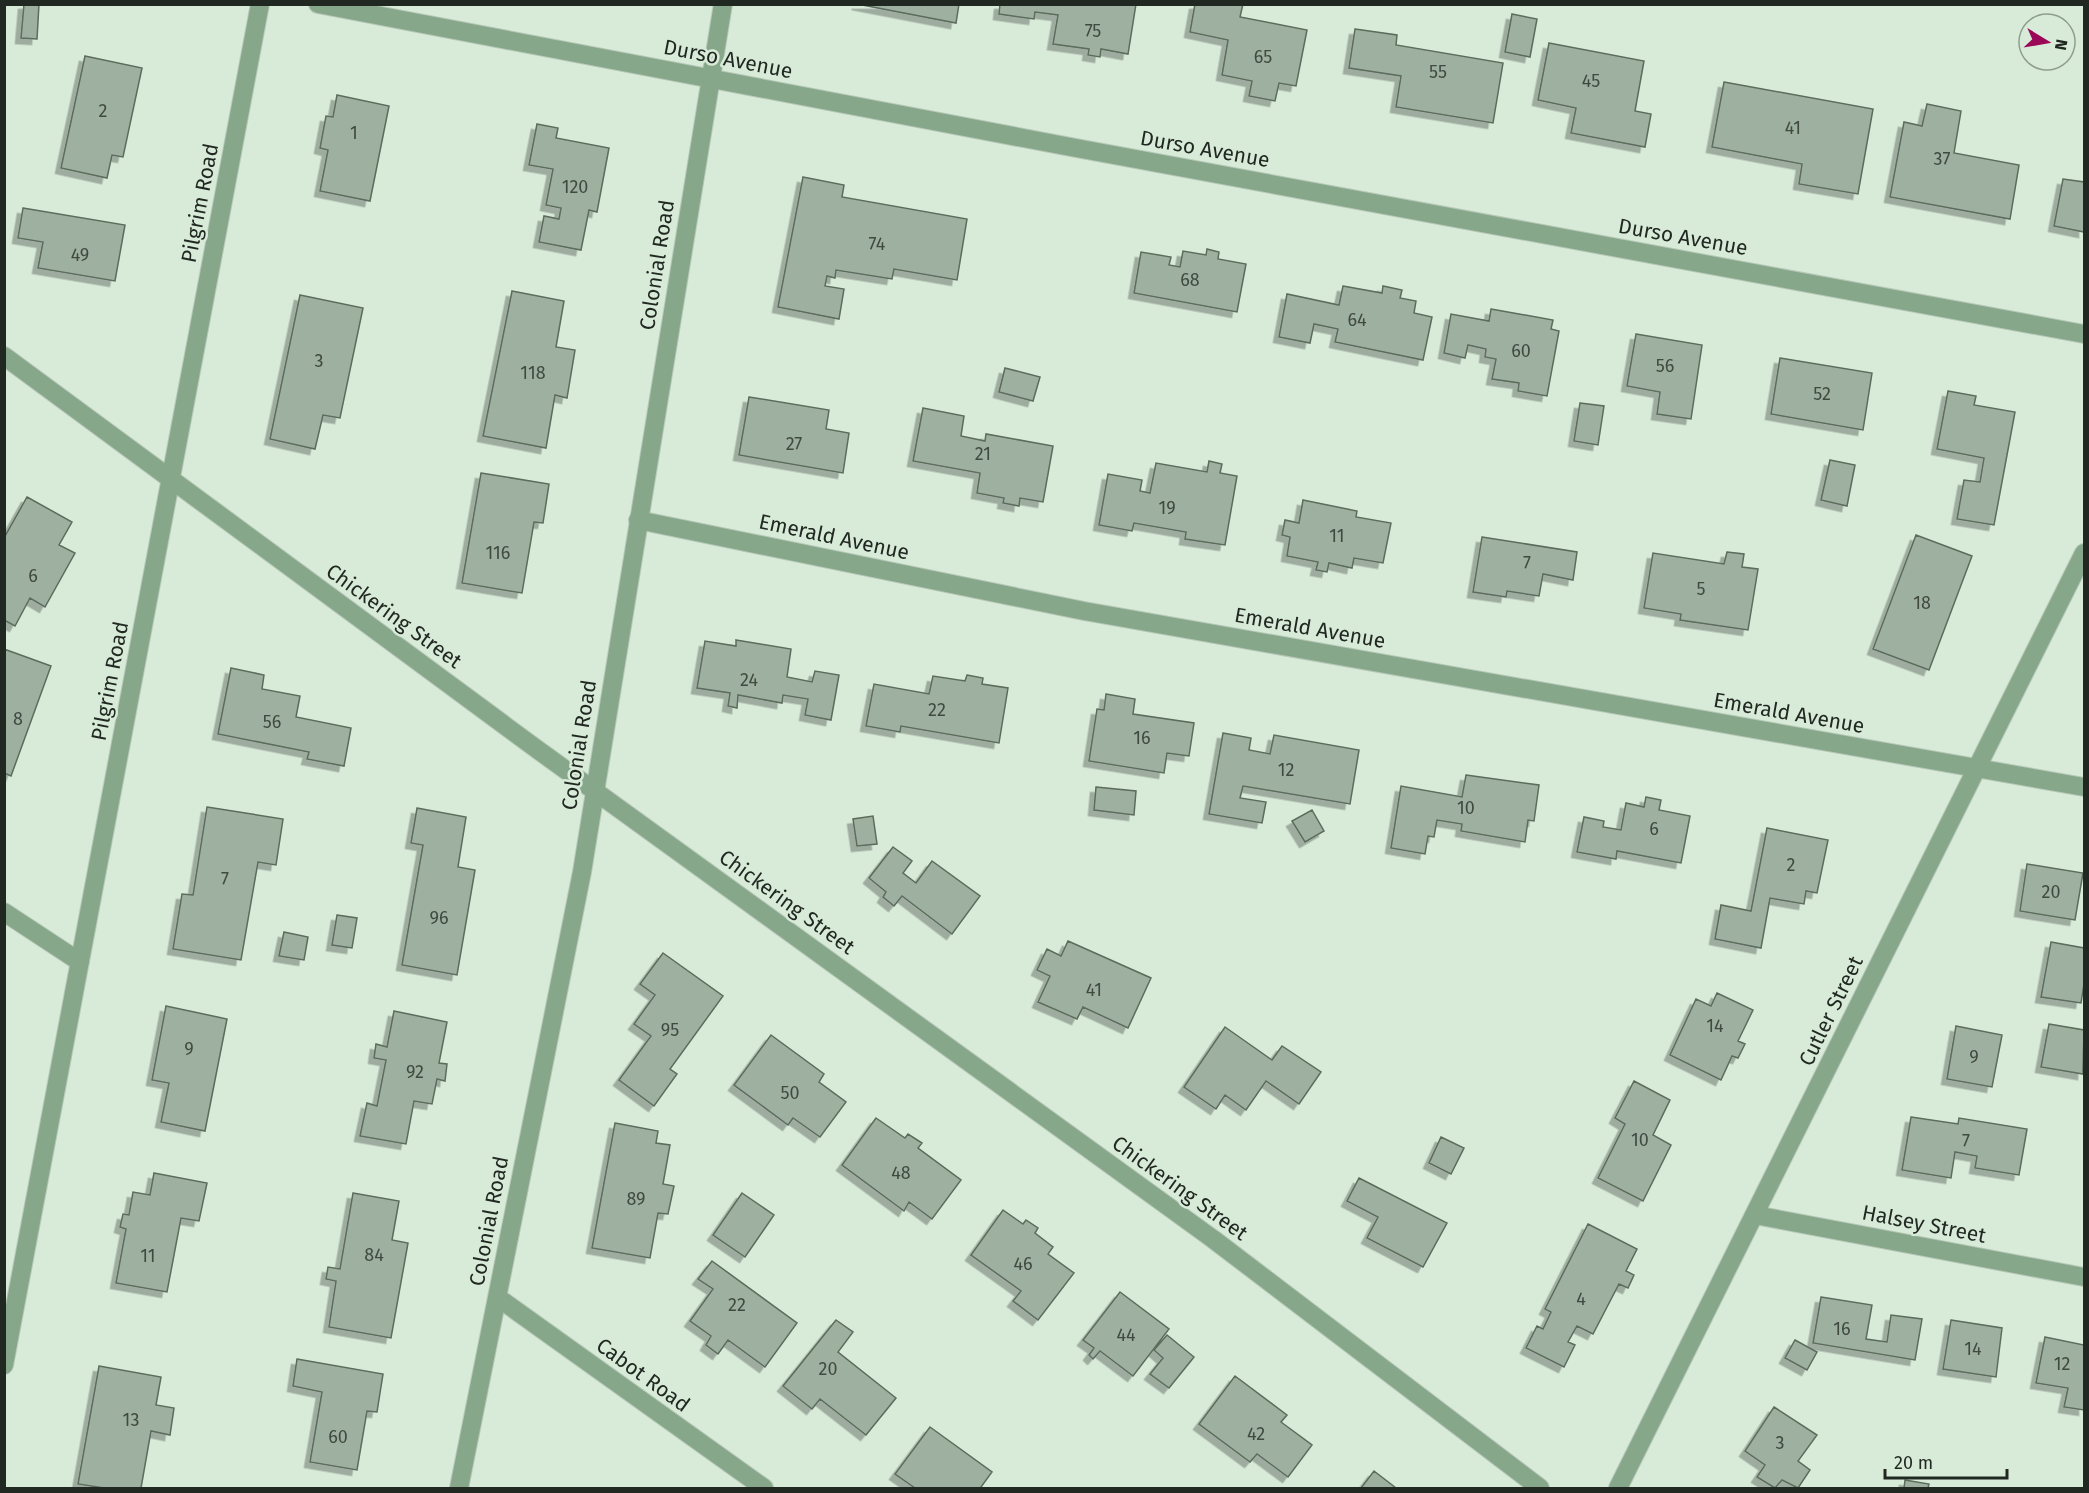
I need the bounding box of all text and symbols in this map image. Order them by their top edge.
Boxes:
north arrow [2017,12,2077,72]
house number: 75 [1085,20,1101,42]
street label: Durso Avenue [661,34,795,84]
text: N [2051,38,2072,52]
house number: 65 [1254,46,1272,68]
house number: 55 [1429,61,1447,83]
house number: 45 [1582,70,1600,92]
house number: 2 [99,100,108,122]
house number: 41 [1785,117,1801,139]
house number: 1 [350,122,358,144]
street label: Durso Avenue [1138,125,1272,173]
street label: Pilgrim Road [176,141,224,265]
house number: 37 [1934,148,1950,170]
house number: 120 [562,176,588,198]
street label: Colonial Road [634,198,680,332]
street label: Durso Avenue [1616,213,1750,261]
house number: 74 [869,233,886,255]
house number: 49 [71,244,89,266]
house number: 68 [1180,269,1200,291]
house number: 64 [1347,309,1367,331]
house number: 60 [1511,340,1531,362]
house number: 3 [315,350,323,372]
house number: 56 [1656,355,1674,377]
house number: 118 [520,362,546,384]
house number: 52 [1813,383,1831,405]
house number: 27 [786,433,802,455]
house number: 21 [975,443,991,465]
house number: 19 [1158,497,1176,519]
street label: Emerald Avenue [757,508,911,566]
house number: 11 [1329,525,1345,547]
house number: 116 [486,542,510,564]
house number: 7 [1523,552,1531,574]
street label: Chickering Street [321,558,467,674]
house number: 6 [28,565,38,587]
house number: 5 [1696,578,1706,600]
house number: 18 [1913,592,1931,614]
street label: Emerald Avenue [1232,602,1388,654]
street label: Pilgrim Road [86,619,134,743]
house number: 24 [740,669,758,691]
street label: Colonial Road [556,678,602,812]
street label: Emerald Avenue [1711,687,1867,739]
house number: 22 [928,699,946,721]
house number: 8 [13,708,23,730]
house number: 56 [263,711,281,733]
house number: 16 [1133,727,1151,749]
house number: 12 [1278,759,1294,781]
house number: 10 [1457,797,1475,819]
house number: 6 [1649,818,1659,840]
street label: Chickering Street [714,844,860,960]
house number: 2 [1787,854,1796,876]
house number: 7 [221,868,229,890]
house number: 20 [2042,881,2060,903]
house number: 96 [429,907,449,929]
street label: Cutler Street [1793,951,1869,1070]
house number: 41 [1086,979,1102,1001]
house number: 14 [1706,1015,1724,1037]
house number: 95 [661,1019,679,1041]
house number: 9 [184,1038,194,1060]
house number: 9 [1969,1046,1979,1068]
house number: 92 [406,1061,424,1083]
house number: 50 [780,1082,800,1104]
house number: 10 [1631,1129,1649,1151]
street label: Chickering Street [1107,1130,1253,1246]
house number: 7 [1962,1130,1970,1152]
street label: Colonial Road [464,1154,514,1288]
house number: 48 [891,1162,911,1184]
house number: 89 [626,1188,646,1210]
street label: Halsey Street [1860,1199,1989,1249]
house number: 84 [364,1244,384,1266]
house number: 11 [140,1245,156,1267]
house number: 46 [1013,1253,1033,1275]
house number: 4 [1576,1288,1586,1310]
house number: 22 [728,1294,746,1316]
house number: 16 [1833,1318,1851,1340]
house number: 44 [1116,1324,1136,1346]
street label: Cabot Road [591,1332,695,1418]
house number: 14 [1964,1338,1982,1360]
house number: 12 [2054,1353,2070,1375]
house number: 20 [819,1358,837,1380]
house number: 13 [123,1409,139,1431]
house number: 42 [1247,1423,1265,1445]
house number: 60 [328,1426,348,1448]
house number: 3 [1776,1432,1784,1454]
scale bar [1885,1442,2006,1480]
text: 20 m [1894,1452,1933,1474]

